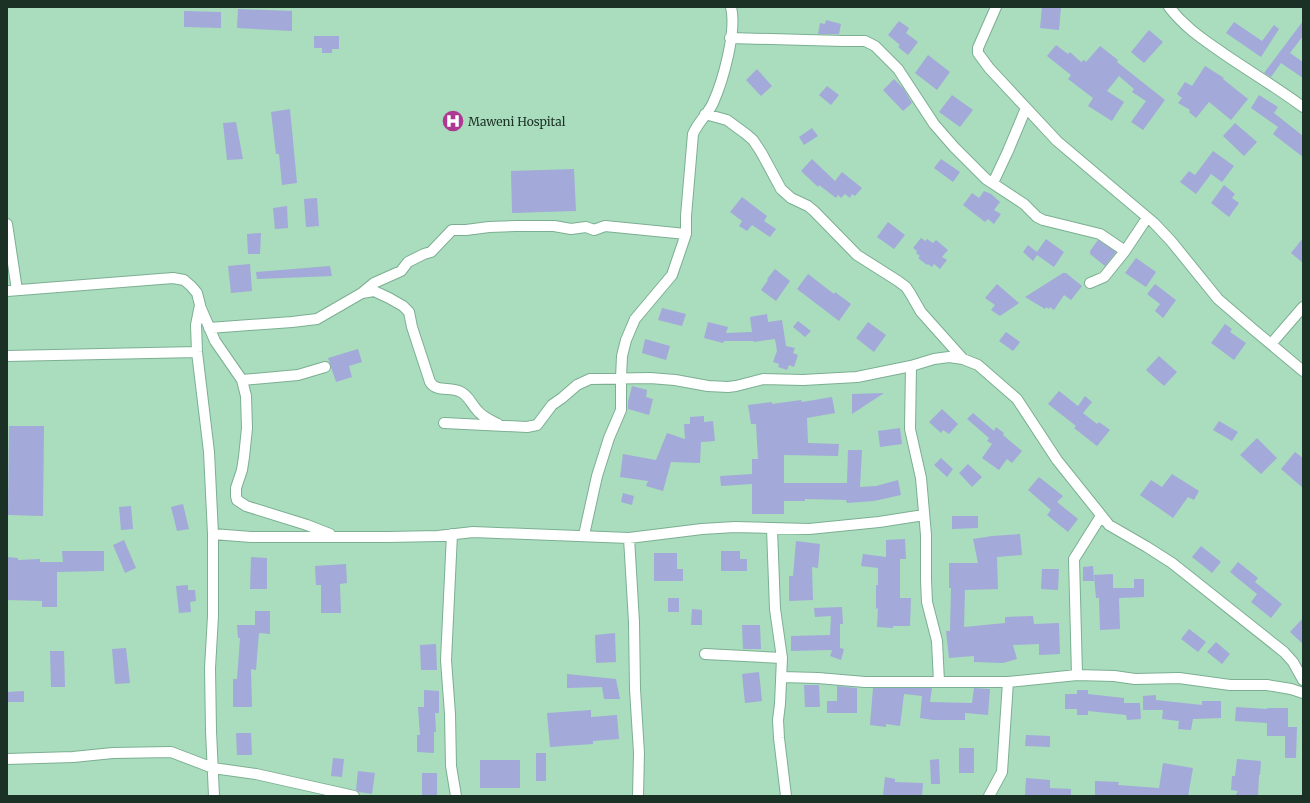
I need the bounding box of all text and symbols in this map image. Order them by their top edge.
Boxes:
hospital icon: Maweni Hospital [440,108,466,134]
place label: Maweni Hospital [468,114,566,129]

